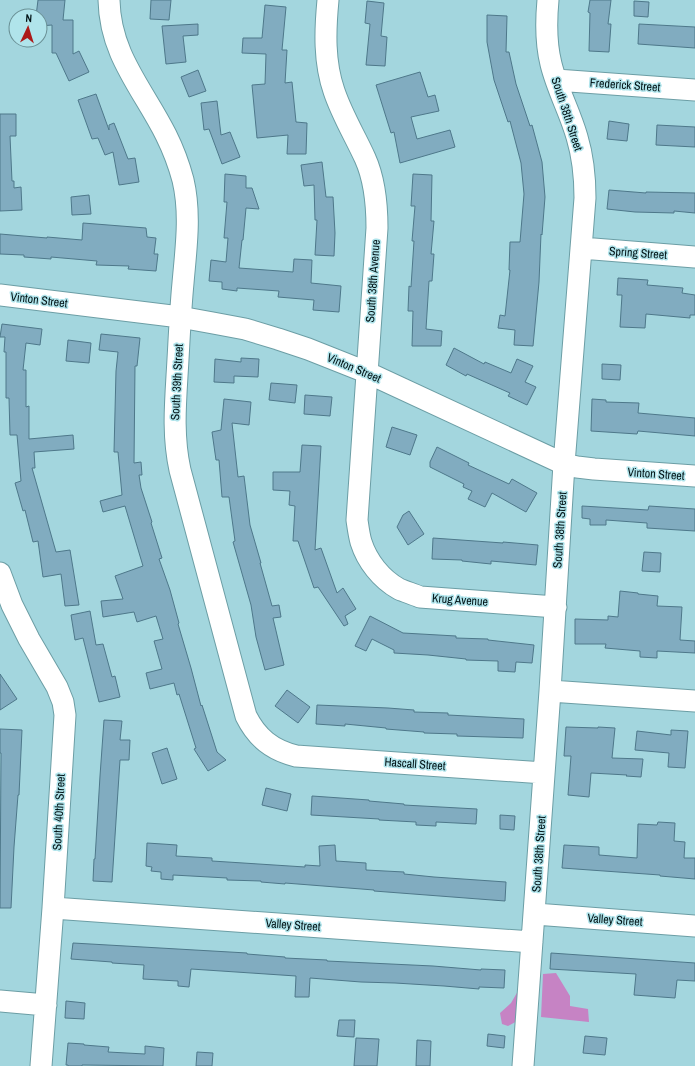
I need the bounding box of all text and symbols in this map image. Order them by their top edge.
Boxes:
north arrow [8,8,48,48]
text: N [25,11,32,25]
street label: South 38th Street [548,75,587,153]
street label: Frederick Street [589,75,661,95]
street label: South 38th Avenue [362,239,384,323]
street label: Spring Street [609,243,668,263]
street label: Vinton Street [10,289,69,311]
street label: South 39th Street [167,343,187,421]
street label: Vinton Street [325,349,384,387]
street label: Vinton Street [627,464,685,484]
street label: South 38th Street [549,491,571,569]
street label: Krug Avenue [431,590,489,610]
street label: Hascall Street [384,754,446,774]
street label: South 40th Street [49,773,69,851]
street label: South 38th Street [528,815,550,893]
street label: Valley Street [587,910,643,930]
street label: Valley Street [265,915,321,935]

